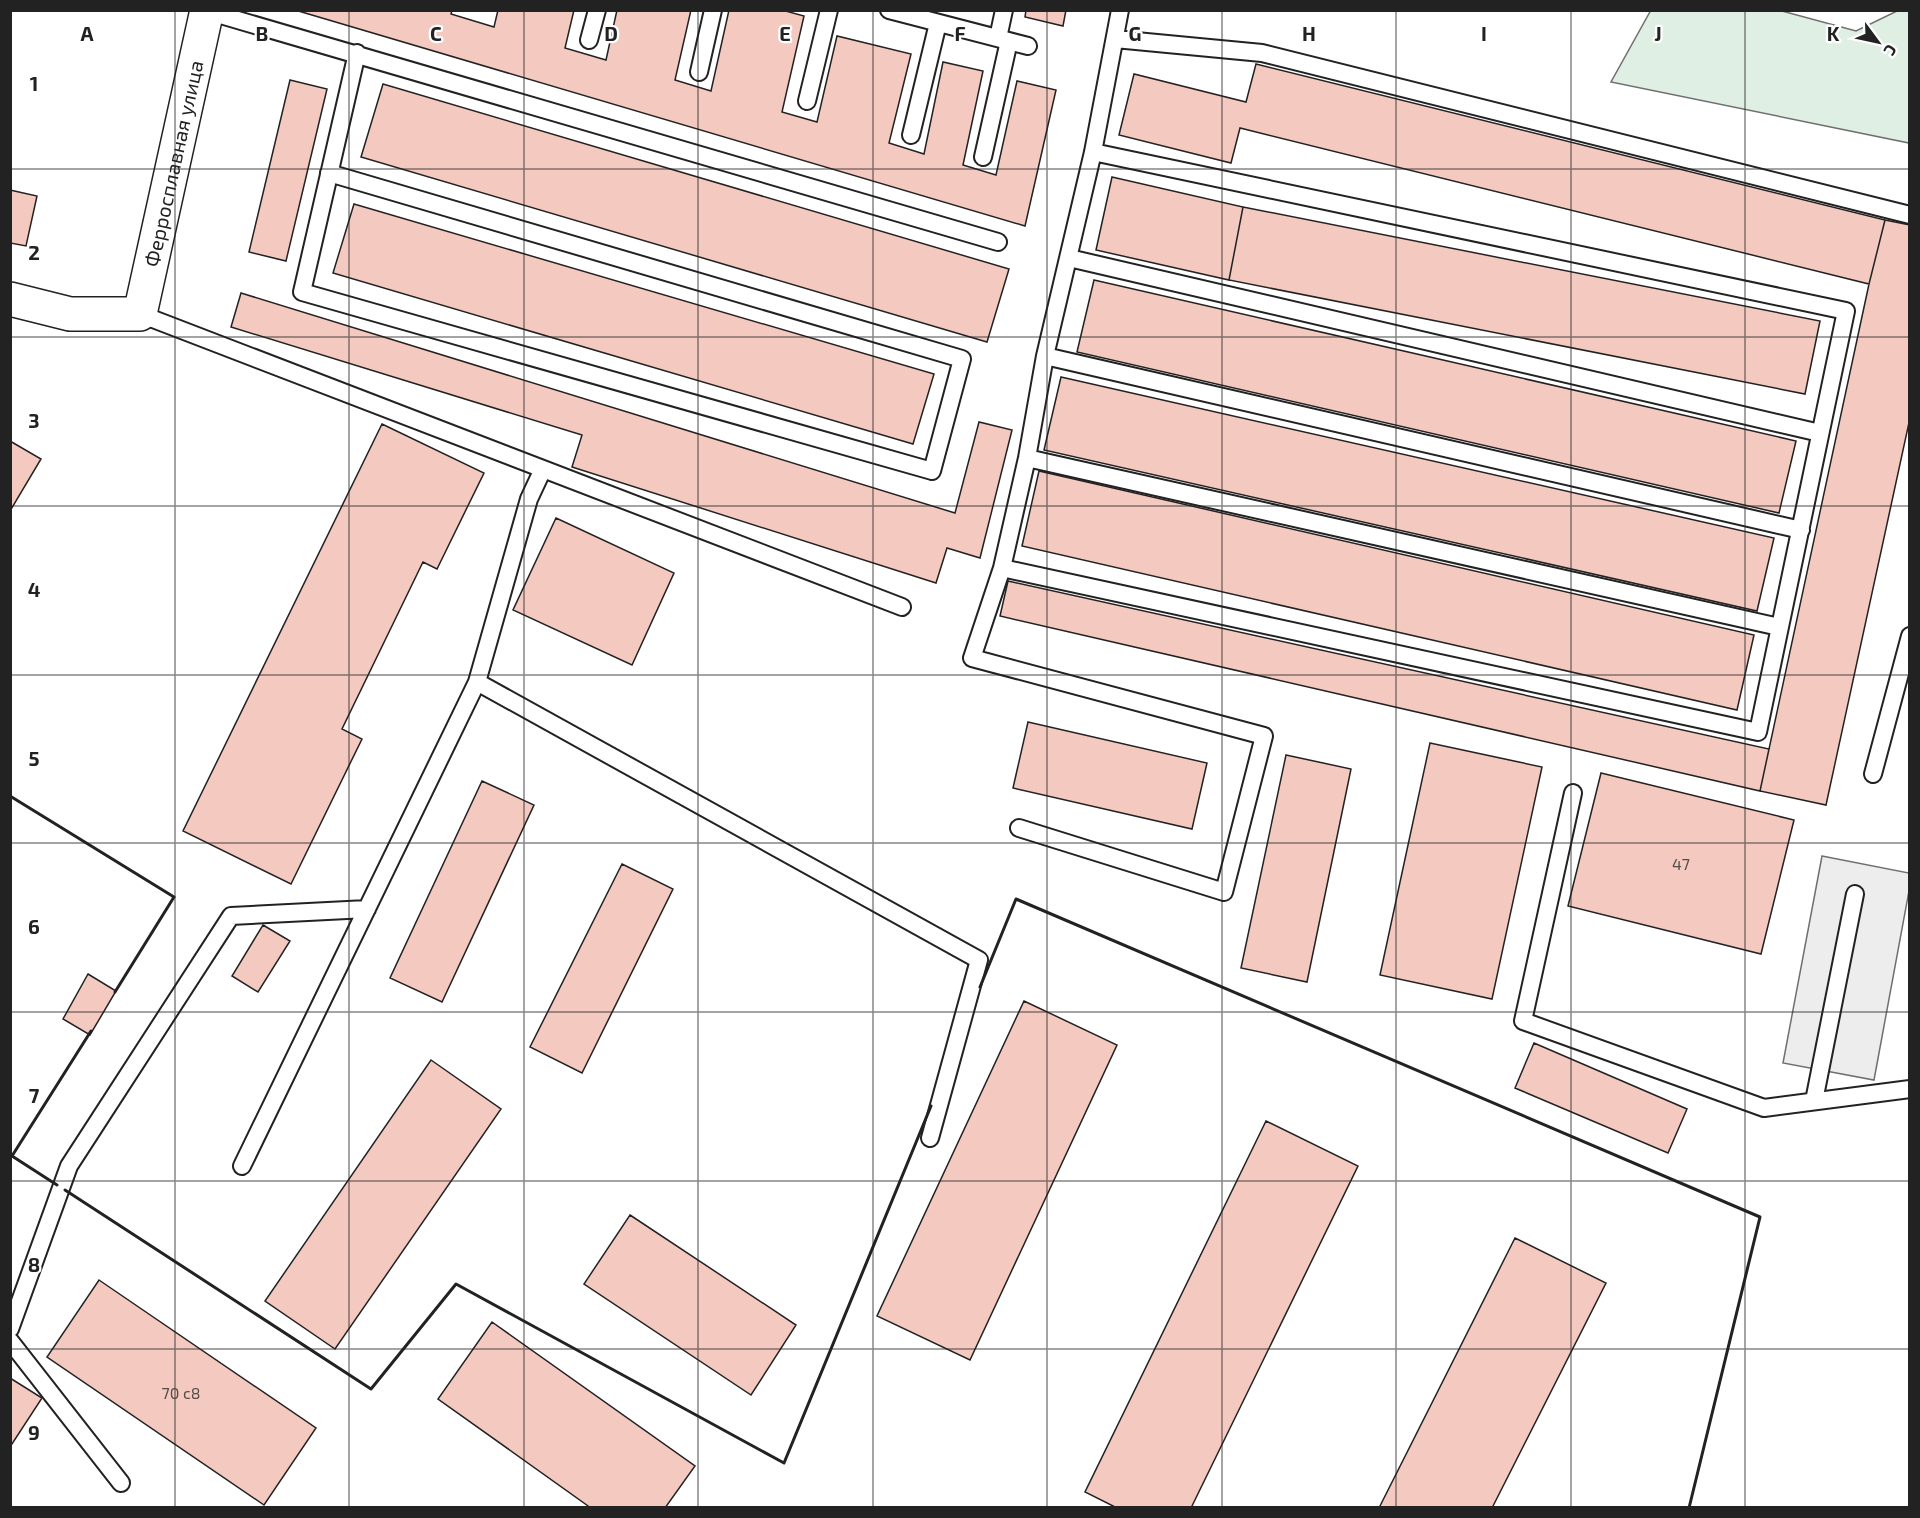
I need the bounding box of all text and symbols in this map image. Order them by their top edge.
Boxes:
north arrow [1848,12,1908,72]
text: A [80,21,94,45]
text: B [256,21,268,45]
text: C [430,21,442,45]
text: D [604,21,618,45]
text: E [779,21,791,45]
text: F [954,21,966,45]
text: G [1129,21,1141,45]
text: H [1302,21,1316,45]
text: I [1481,21,1487,45]
text: J [1654,21,1662,45]
text: K [1827,21,1840,45]
text: С [1880,41,1902,60]
street label: Ферросплавная улица [139,58,208,269]
text: 1 [30,71,38,95]
text: 2 [28,240,40,264]
text: 3 [28,408,40,432]
text: 4 [28,577,41,601]
text: 5 [28,746,40,770]
house number: 47 [1672,854,1690,873]
text: 6 [28,914,40,938]
text: 7 [29,1083,40,1107]
text: 8 [28,1252,40,1276]
house number: 70 с8 [162,1383,201,1402]
text: 9 [28,1420,40,1444]

